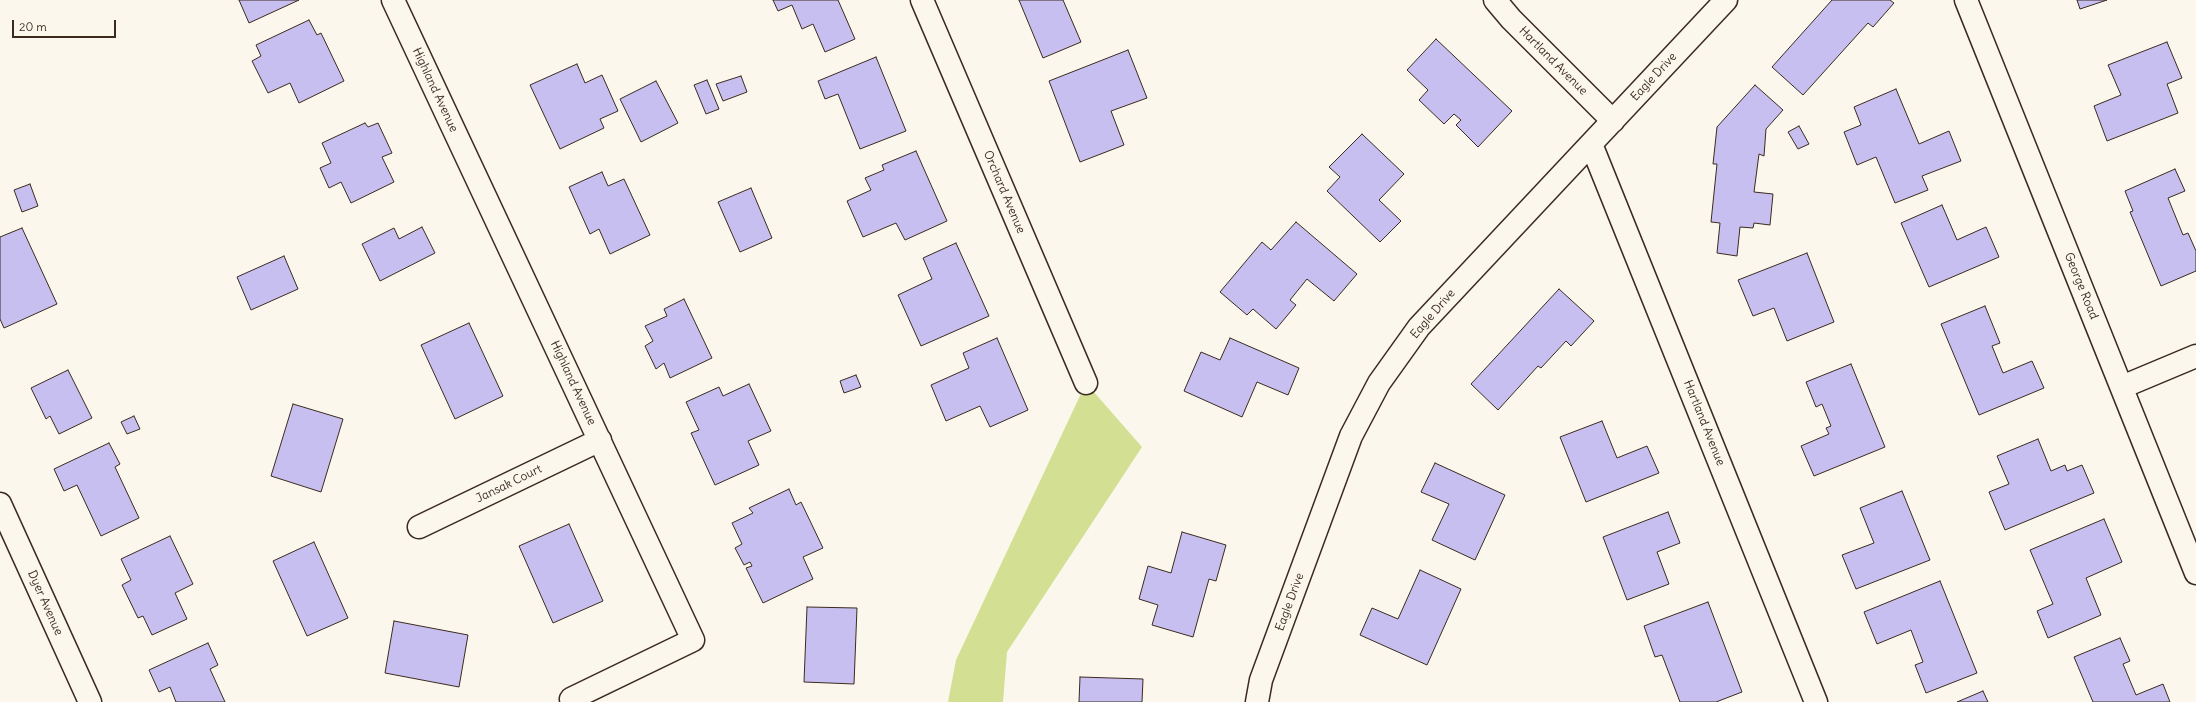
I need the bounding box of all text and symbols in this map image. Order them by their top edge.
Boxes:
scale bar [14,12,118,38]
text: 20 m [19,19,47,34]
street label: Hartland Avenue [1516,24,1590,98]
street label: Highland Avenue [409,45,461,135]
street label: Eagle Drive [1628,50,1680,104]
street label: Orchard Avenue [980,148,1028,236]
street label: George Road [2061,250,2101,322]
street label: Eagle Drive [1408,286,1458,342]
street label: Highland Avenue [547,338,599,428]
street label: Hartland Avenue [1680,378,1728,468]
street label: Jansak Court [474,462,544,506]
street label: Dyer Avenue [24,568,66,638]
street label: Eagle Drive [1273,571,1307,633]

